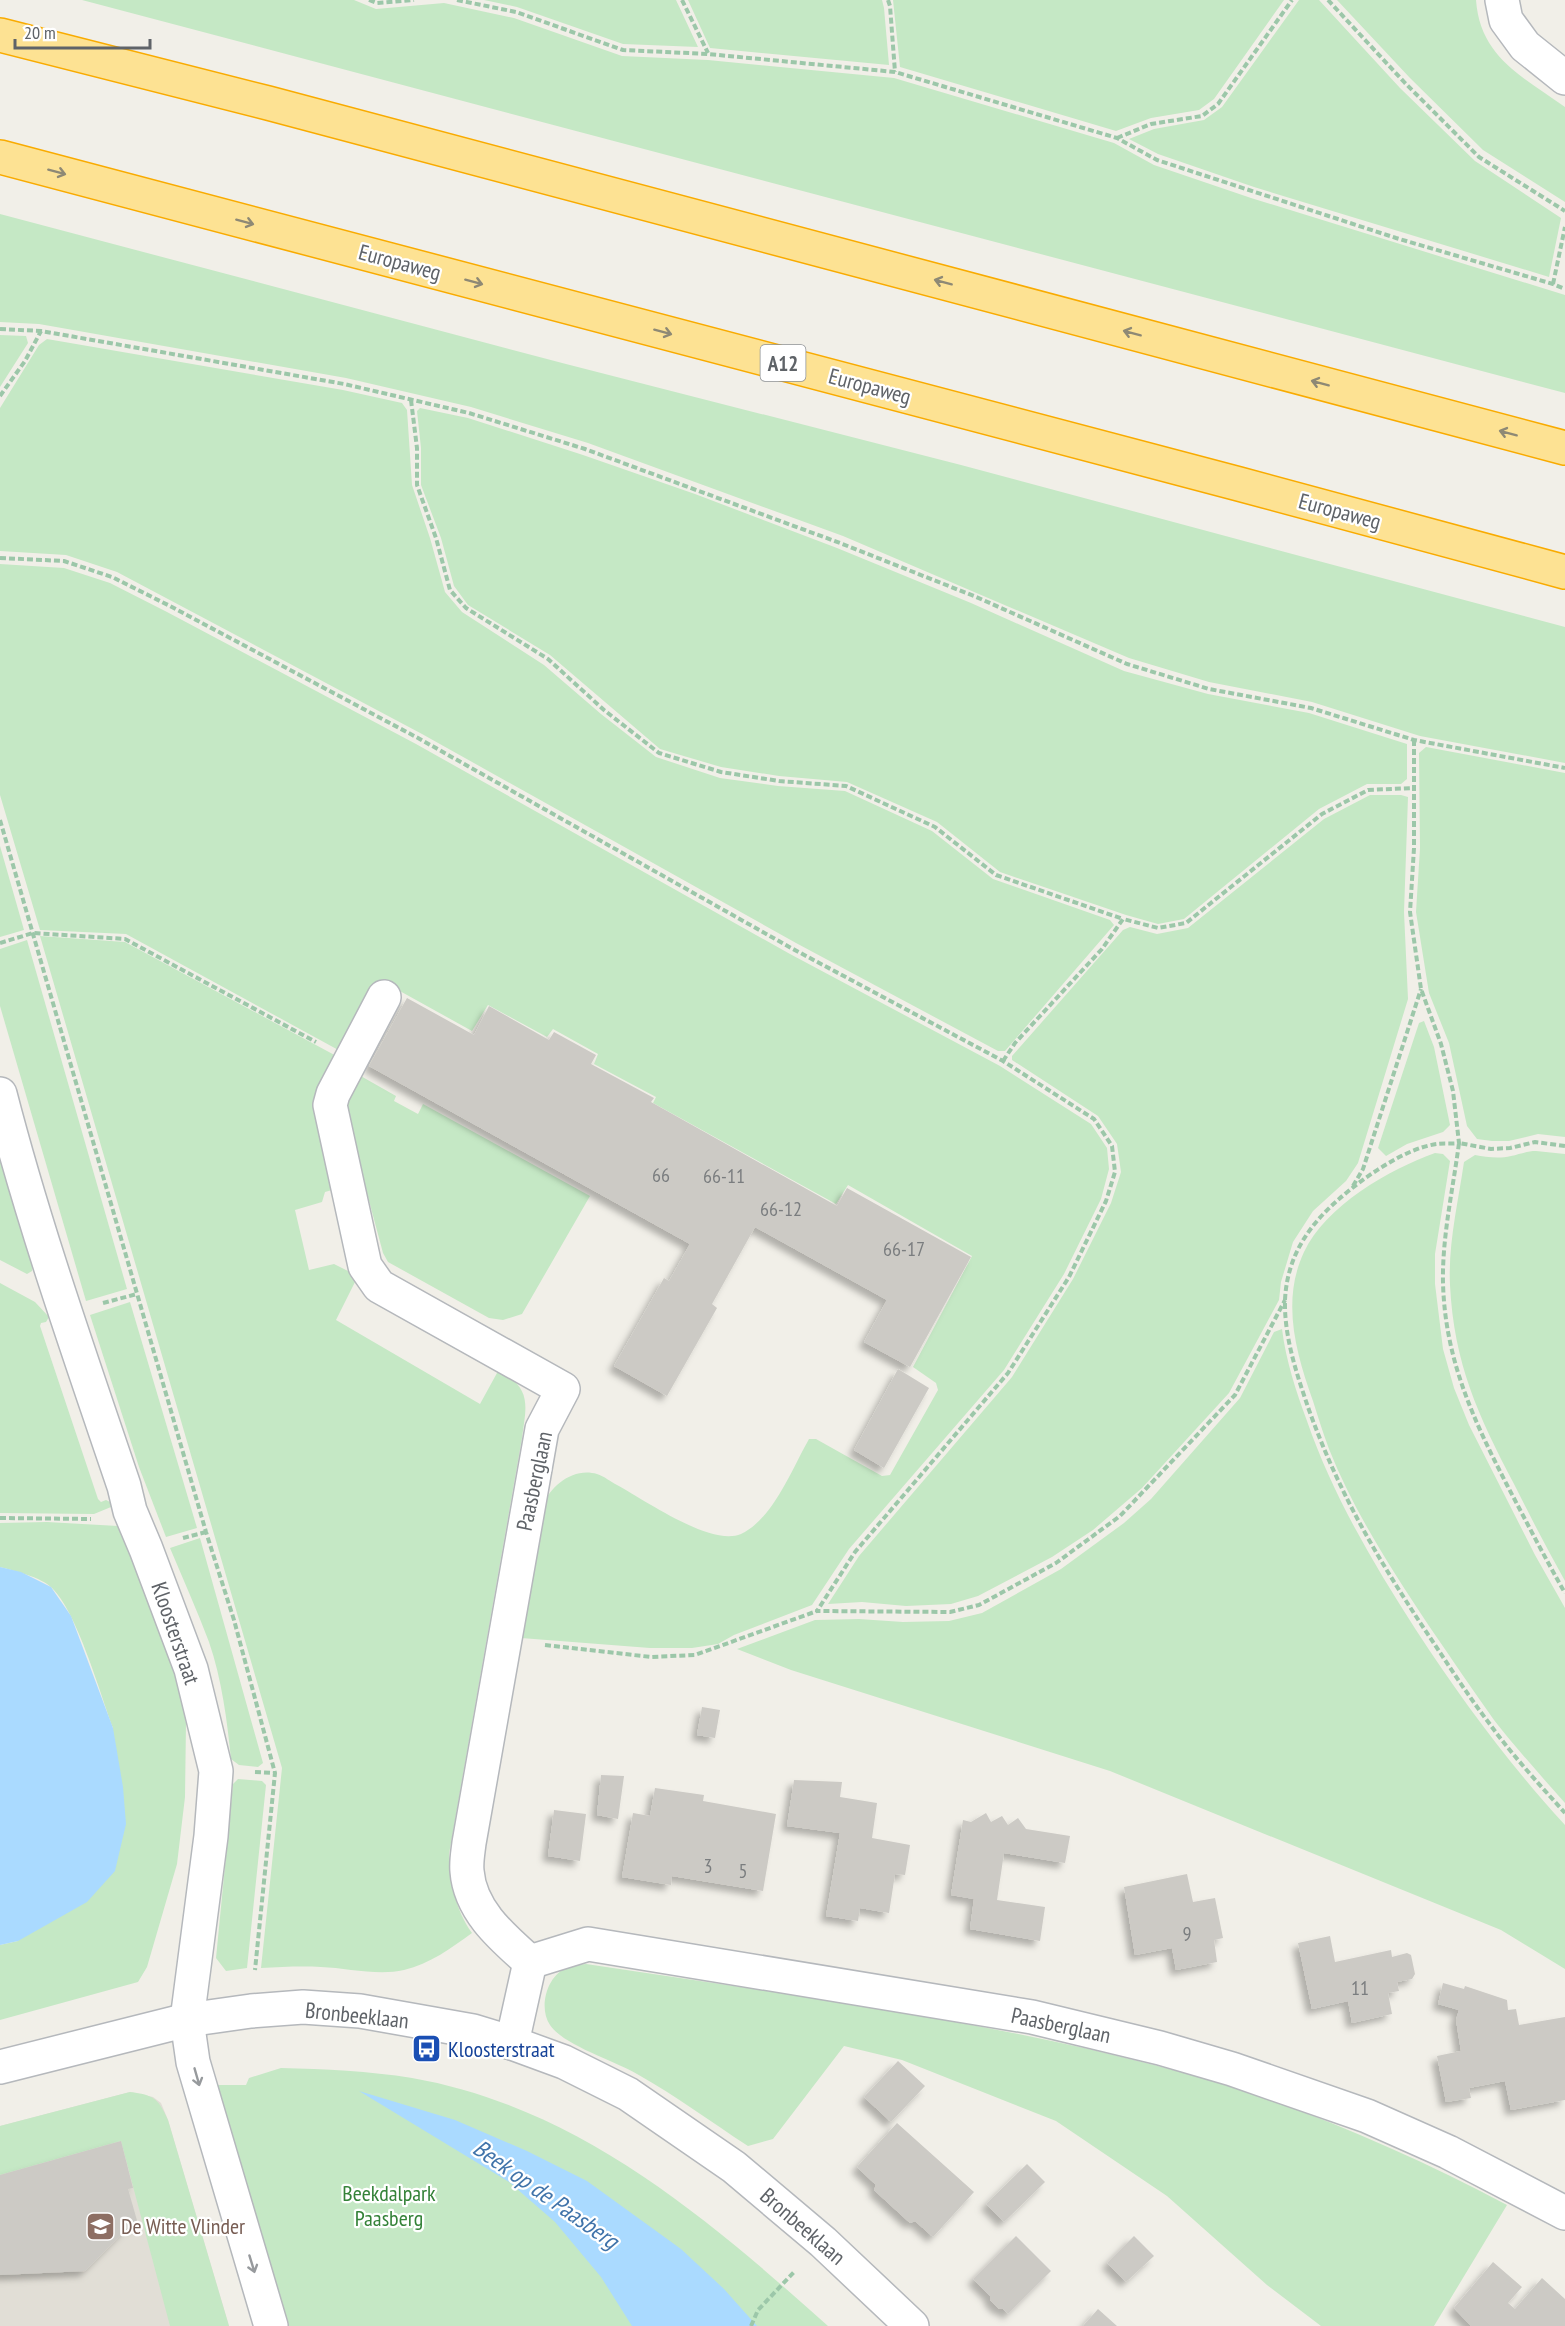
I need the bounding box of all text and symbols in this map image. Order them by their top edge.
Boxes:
scale bar [15,12,150,50]
text: 20 m [24,21,56,44]
one-way arrow [47,167,66,178]
one-way arrow [235,216,254,228]
street label: Europaweg [356,238,444,286]
one-way arrow [934,276,953,288]
one-way arrow [464,277,483,288]
one-way arrow [653,326,672,338]
one-way arrow [1122,326,1141,338]
road number: A12 [760,345,806,381]
street label: Europaweg [826,362,914,410]
one-way arrow [1311,376,1330,388]
one-way arrow [1499,426,1518,438]
street label: Europaweg [1296,487,1384,535]
house number: 66 [652,1162,670,1188]
house number: 66-11 [703,1163,745,1189]
house number: 66-12 [760,1196,802,1222]
house number: 66-17 [883,1236,925,1262]
street label: Paasberglaan [510,1429,558,1533]
street label: Kloosterstraat [145,1578,207,1688]
house number: 3 [704,1853,713,1879]
house number: 5 [739,1858,748,1884]
house number: 9 [1183,1921,1192,1947]
house number: 11 [1351,1975,1369,2001]
street label: Bronbeeklaan [304,1996,410,2034]
street label: Paasberglaan [1009,2001,1113,2049]
bus stop icon: Kloosterstraat [411,2033,443,2065]
place label: Kloosterstraat [448,2035,555,2063]
one-way arrow [192,2067,203,2086]
water label: Beek op de Paasberg [467,2132,626,2257]
park label: Beekdalpark Paasberg [342,2179,436,2232]
street label: Bronbeeklaan [755,2181,851,2271]
school or university icon: De Witte Vlinder [84,2210,116,2242]
place label: De Witte Vlinder [121,2212,245,2240]
one-way arrow [247,2254,258,2273]

